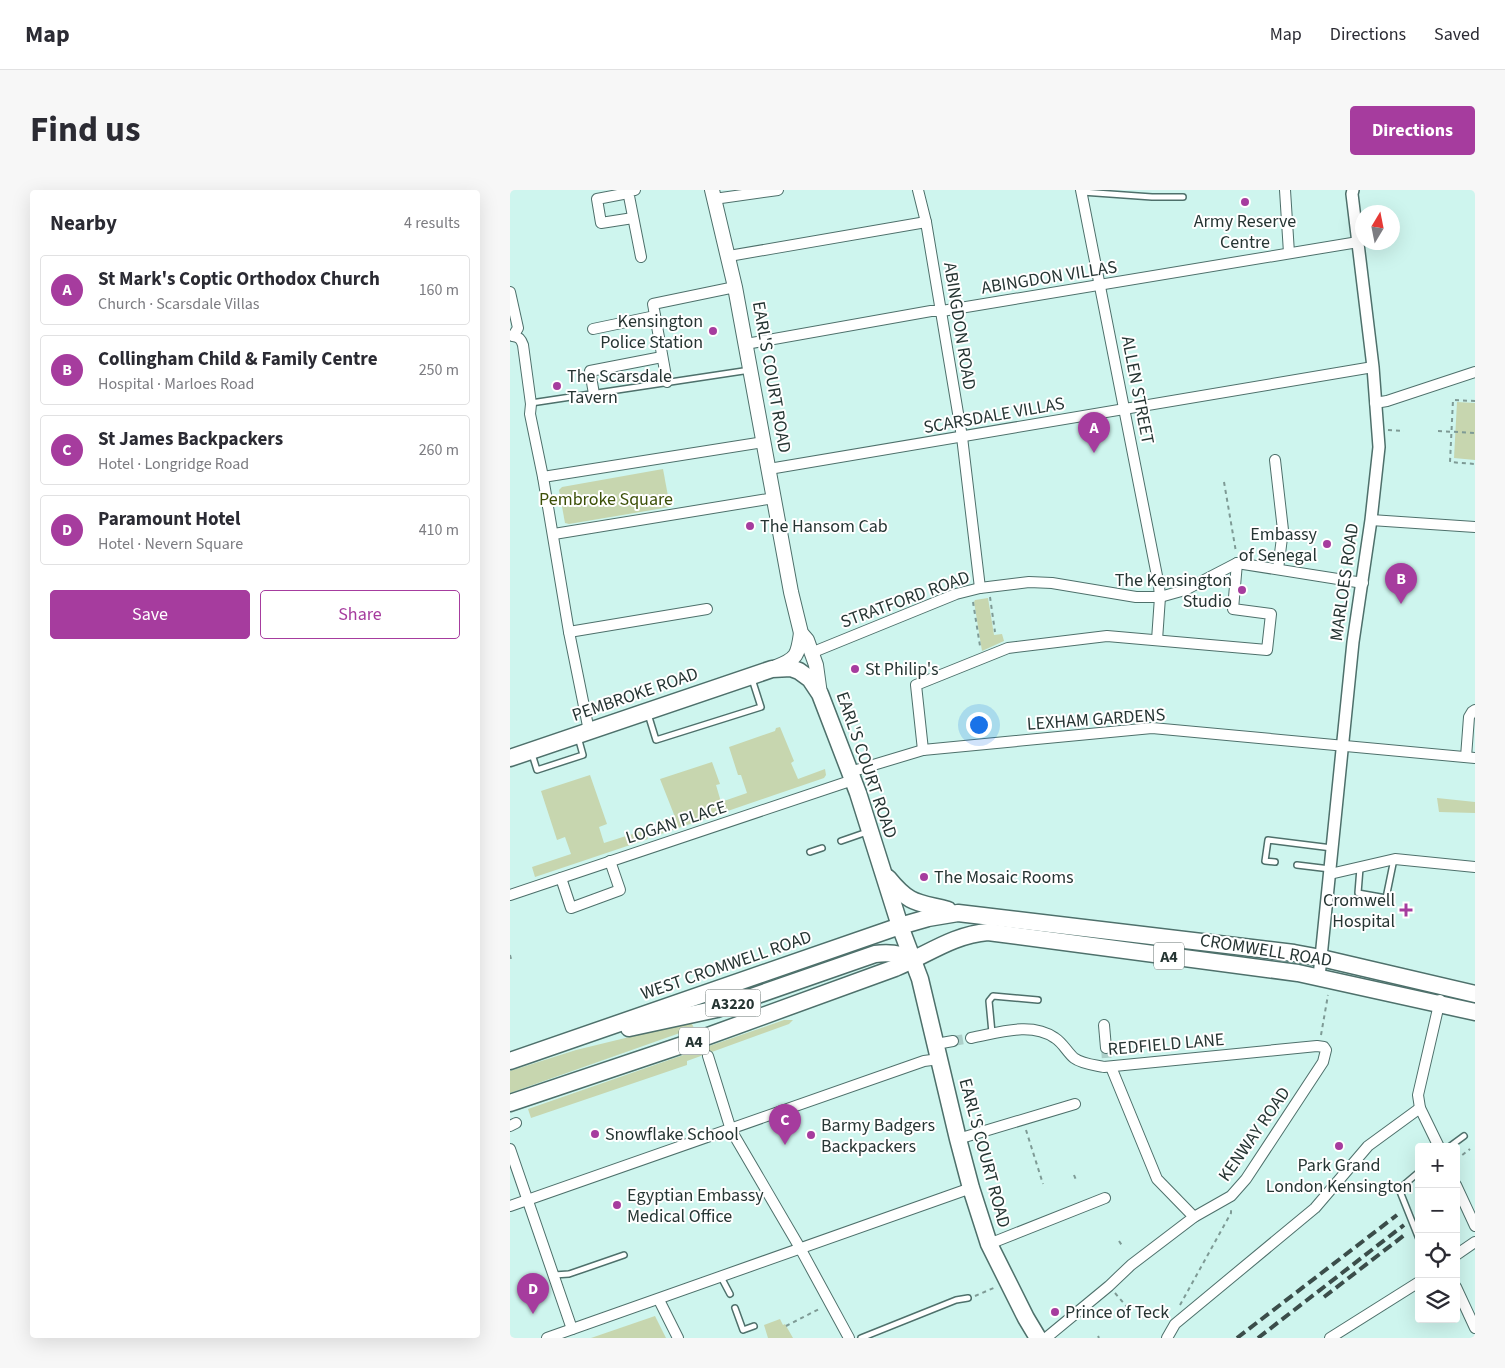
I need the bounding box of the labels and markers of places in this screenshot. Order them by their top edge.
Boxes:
marker: Army Reserve Centre [1239,196,1251,208]
place label: Army Reserve Centre [1194,209,1296,255]
place label: Kensington Police Station [600,309,703,355]
marker: Kensington Police Station [707,325,719,337]
place label: The Scarsdale Tavern [567,364,672,410]
marker: The Scarsdale Tavern [551,380,563,392]
pin: A [1078,412,1110,453]
place label: The Hansom Cab [760,514,888,539]
marker: The Hansom Cab [744,520,756,532]
place label: Embassy of Senegal [1239,522,1318,568]
marker: Embassy of Senegal [1321,538,1333,550]
pin: B [1385,563,1417,604]
place label: The Kensington Studio [1115,568,1232,614]
marker: The Kensington Studio [1236,584,1248,596]
place label: St Philip's [865,657,938,682]
marker: St Philip's [849,663,861,675]
place label: The Mosaic Rooms [934,865,1074,890]
marker: The Mosaic Rooms [918,871,930,883]
place label: Cromwell Hospital [1323,888,1395,934]
marker: Cromwell Hospital [1399,903,1413,917]
pin: C [769,1104,801,1145]
place label: Barmy Badgers Backpackers [821,1113,935,1159]
place label: Snowflake School [605,1122,739,1147]
marker: Snowflake School [589,1128,601,1140]
marker: Barmy Badgers Backpackers [805,1129,817,1141]
marker: Park Grand London Kensington [1333,1140,1345,1152]
place label: Park Grand London Kensington [1266,1153,1412,1199]
place label: Egyptian Embassy Medical Office [627,1183,764,1229]
marker: Egyptian Embassy Medical Office [611,1199,623,1211]
pin: D [517,1273,549,1314]
place label: Prince of Teck [1065,1300,1169,1325]
marker: Prince of Teck [1049,1306,1061,1318]

